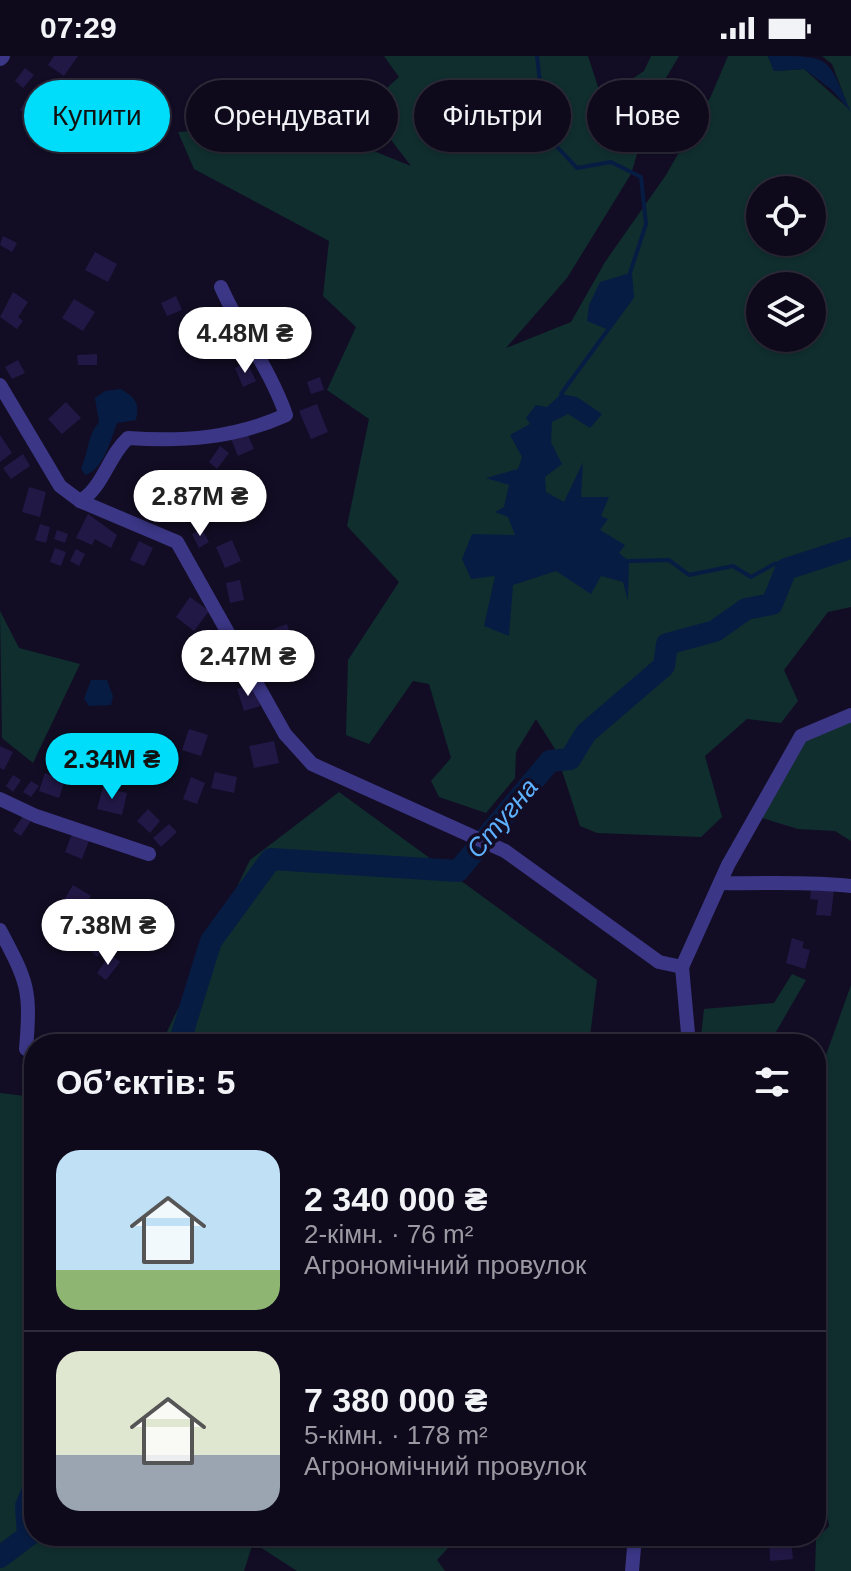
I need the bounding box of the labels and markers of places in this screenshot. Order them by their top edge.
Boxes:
pin: 4.48M ₴ [171,307,319,375]
pin: 2.87M ₴ [126,470,274,538]
pin: 2.47M ₴ [174,630,322,698]
pin: 2.34M ₴ [38,733,186,801]
pin: 7.38M ₴ [34,899,182,967]

